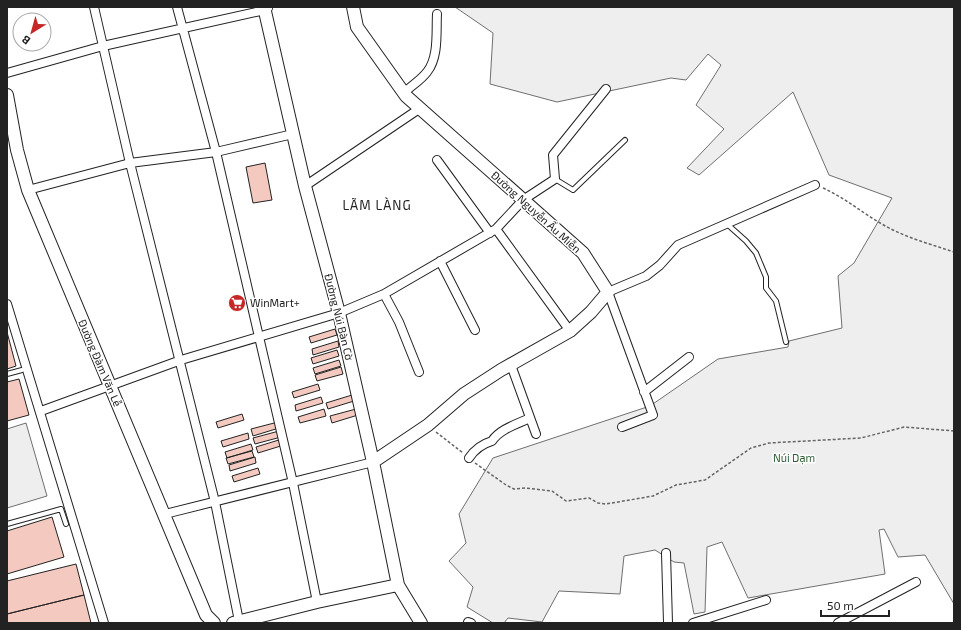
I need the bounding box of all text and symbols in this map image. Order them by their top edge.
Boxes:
north arrow [12,12,52,52]
text: B [19,33,32,48]
street label: Đường Nguyễn Ấu Miễn [489,167,584,255]
district label: LÃM LÀNG [342,196,412,213]
street label: Đường Núi Bàn Cờ [322,272,357,362]
supermarket icon: WinMart+ [227,293,247,313]
place label: WinMart+ [250,296,300,309]
street label: Đường Đàm Văn Lễ [76,317,125,408]
park label: Núi Dạm [773,451,815,465]
scale bar [821,592,889,618]
text: 50 m [827,598,854,612]

